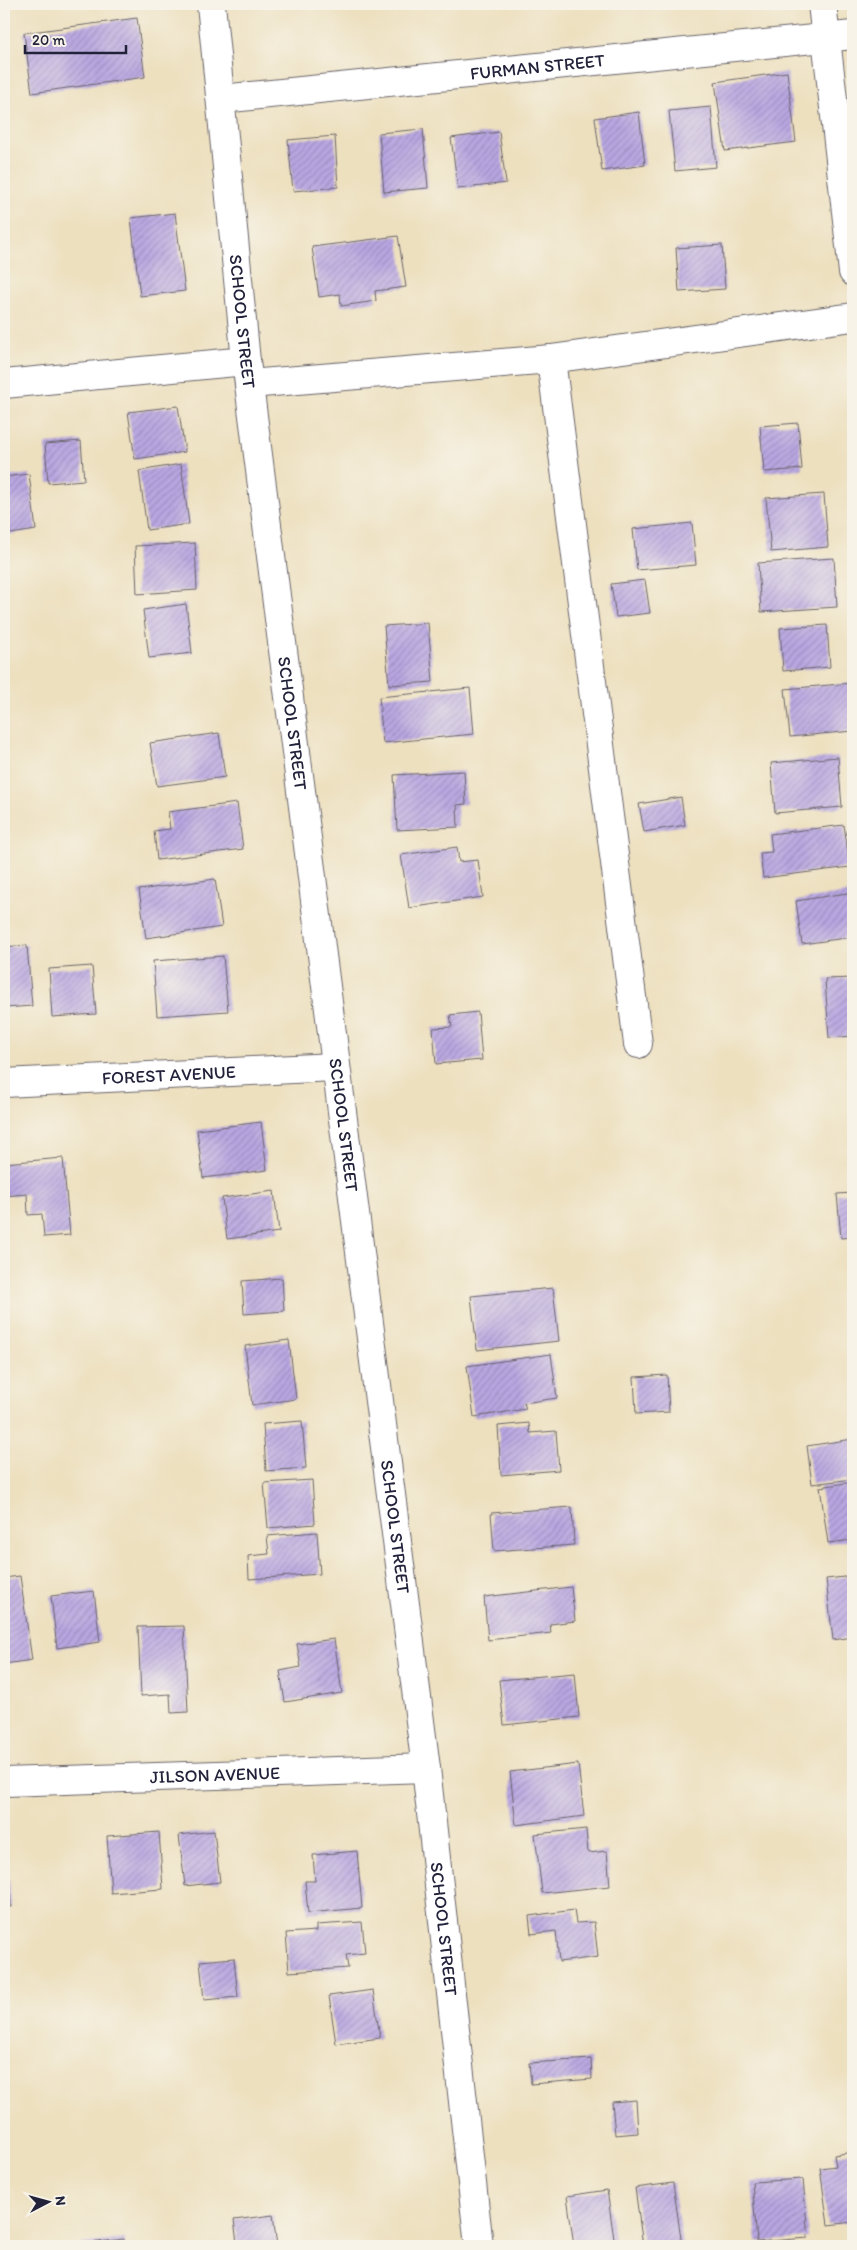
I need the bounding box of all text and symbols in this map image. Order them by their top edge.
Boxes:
scale bar [25,22,126,54]
text: 20 m [32,31,66,49]
street label: FURMAN STREET [469,49,606,85]
street label: SCHOOL STREET [225,253,260,390]
street label: SCHOOL STREET [273,655,312,791]
street label: SCHOOL STREET [324,1057,363,1193]
street label: FOREST AVENUE [101,1061,236,1089]
street label: SCHOOL STREET [376,1459,415,1595]
street label: JILSON AVENUE [149,1762,280,1788]
street label: SCHOOL STREET [425,1861,462,1997]
north arrow [22,2178,72,2228]
text: N [51,2195,69,2206]

